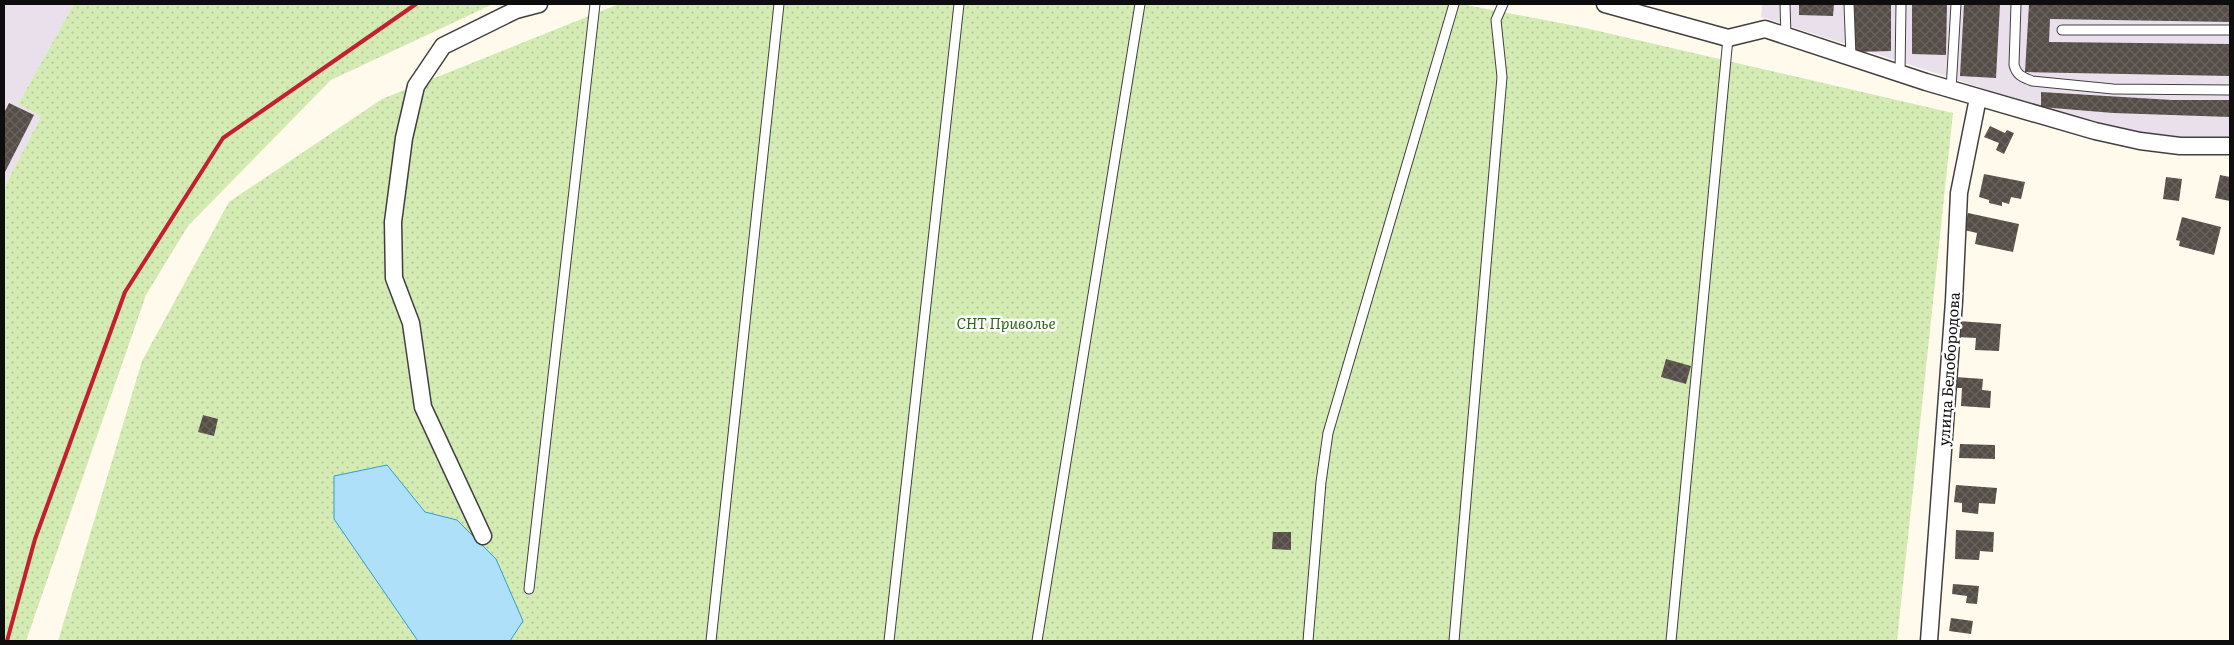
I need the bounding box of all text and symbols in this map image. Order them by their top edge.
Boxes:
street label: улица Белобородова [1931,290,1965,447]
park label: СНТ Приволье [956,311,1056,334]

